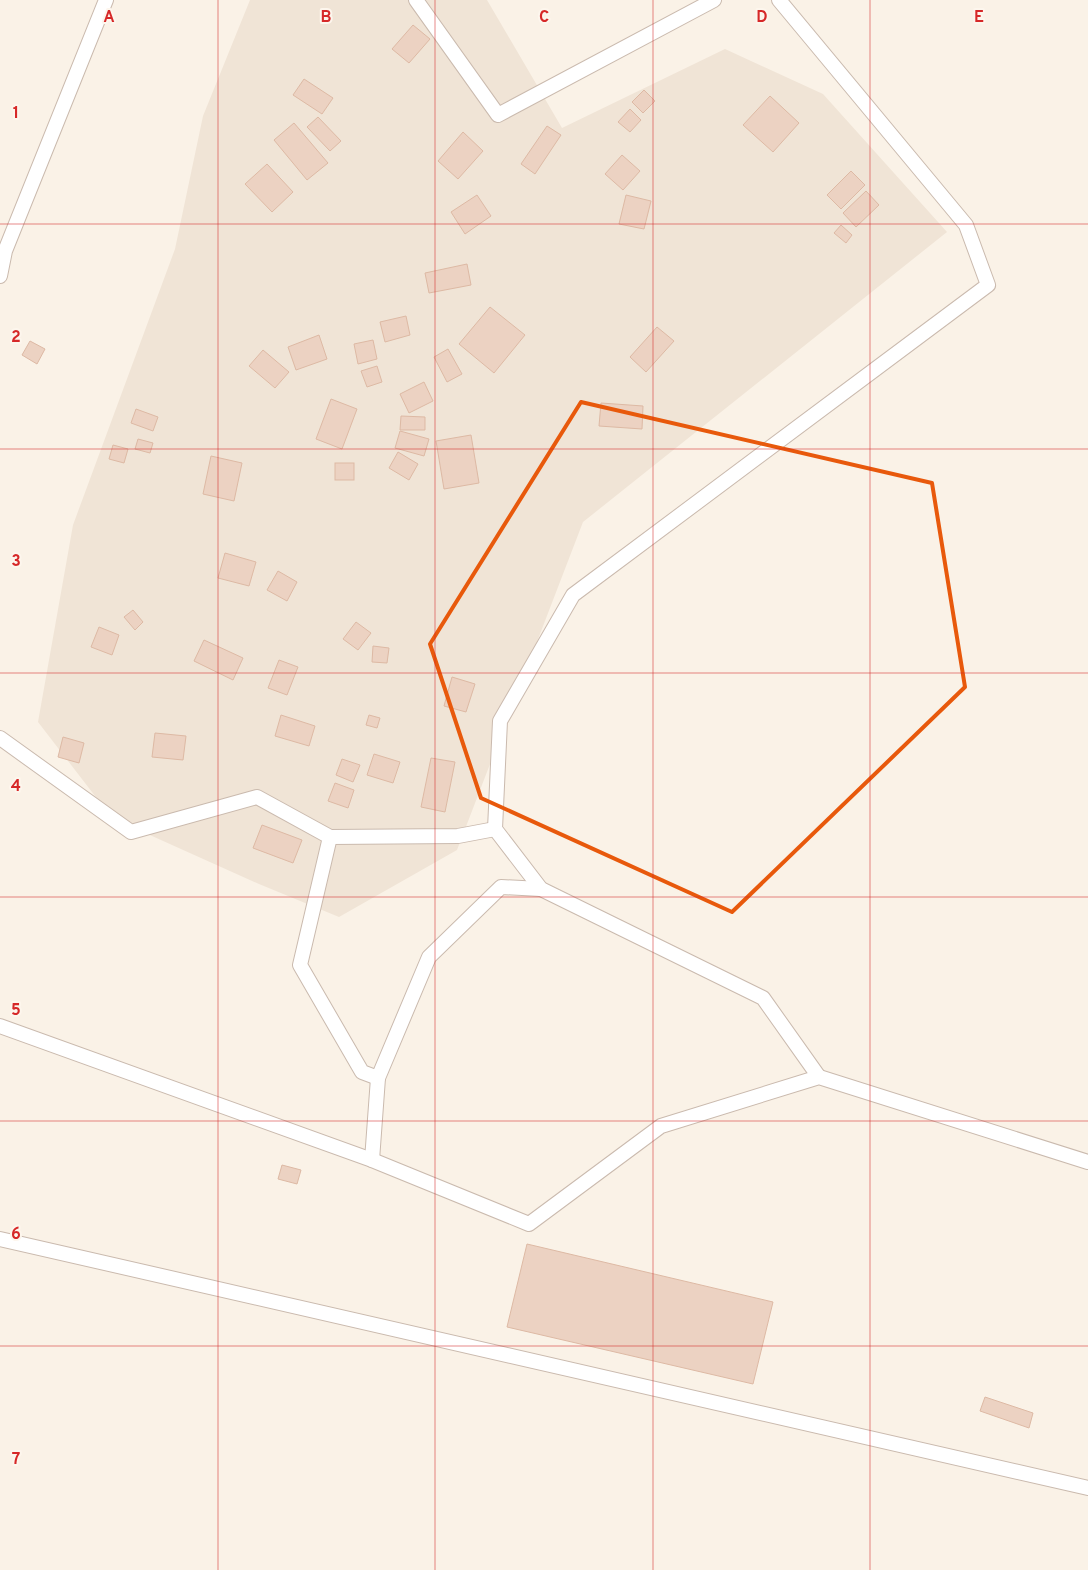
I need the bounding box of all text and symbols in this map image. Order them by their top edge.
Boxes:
text: A [103,8,115,28]
text: B [320,8,332,28]
text: C [539,8,549,28]
text: D [756,8,768,28]
text: E [974,8,984,28]
text: 1 [13,104,19,124]
text: 2 [11,328,21,348]
text: 3 [11,552,21,572]
text: 4 [11,777,21,797]
text: 5 [11,1001,21,1021]
text: 6 [11,1225,21,1245]
text: 7 [12,1450,20,1470]

